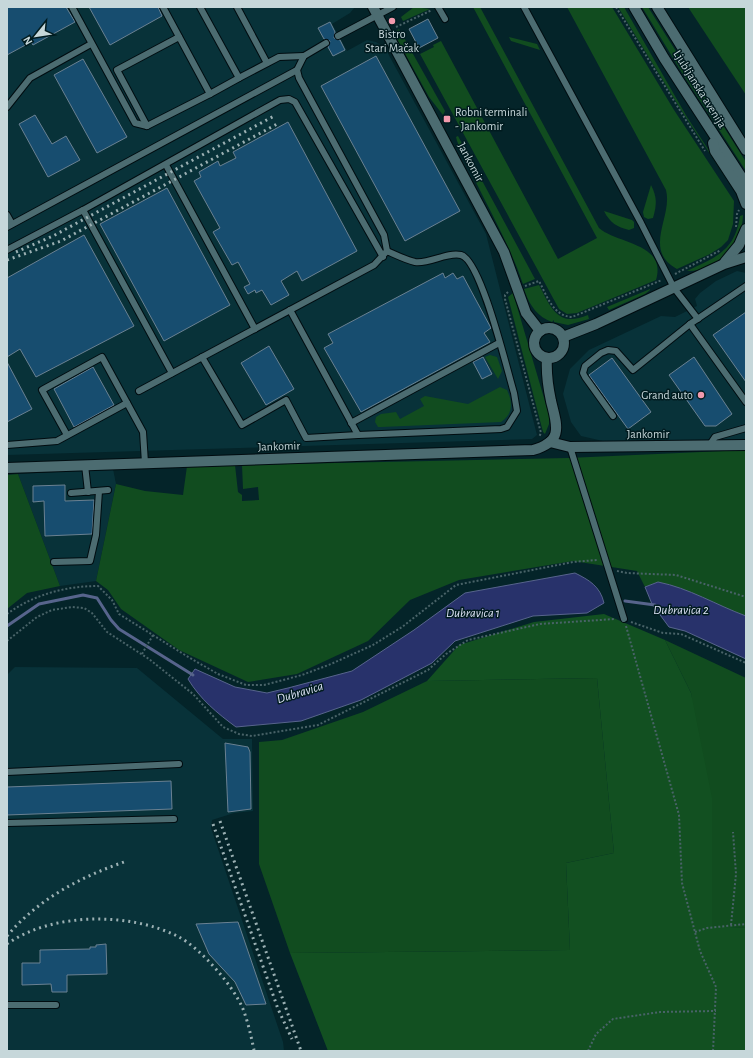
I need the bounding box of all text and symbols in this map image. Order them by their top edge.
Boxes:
north arrow [16,16,56,56]
marker: Bistro Stari Mačak [387,16,397,26]
place label: Bistro Stari Mačak [365,28,420,54]
text: N [21,35,34,47]
street label: Ljubljanska avenija [670,48,729,131]
place label: Robni terminali - Jankomir [455,106,527,132]
marker: Robni terminali - Jankomir [442,114,452,124]
street label: Jankomir [456,140,486,184]
place label: Grand auto [641,389,693,401]
marker: Grand auto [696,390,706,400]
street label: Jankomir [627,428,669,440]
street label: Jankomir [258,439,301,453]
water label: Dubravica 2 [653,604,709,617]
water label: Dubravica 1 [446,607,500,620]
water label: Dubravica [275,680,325,706]

